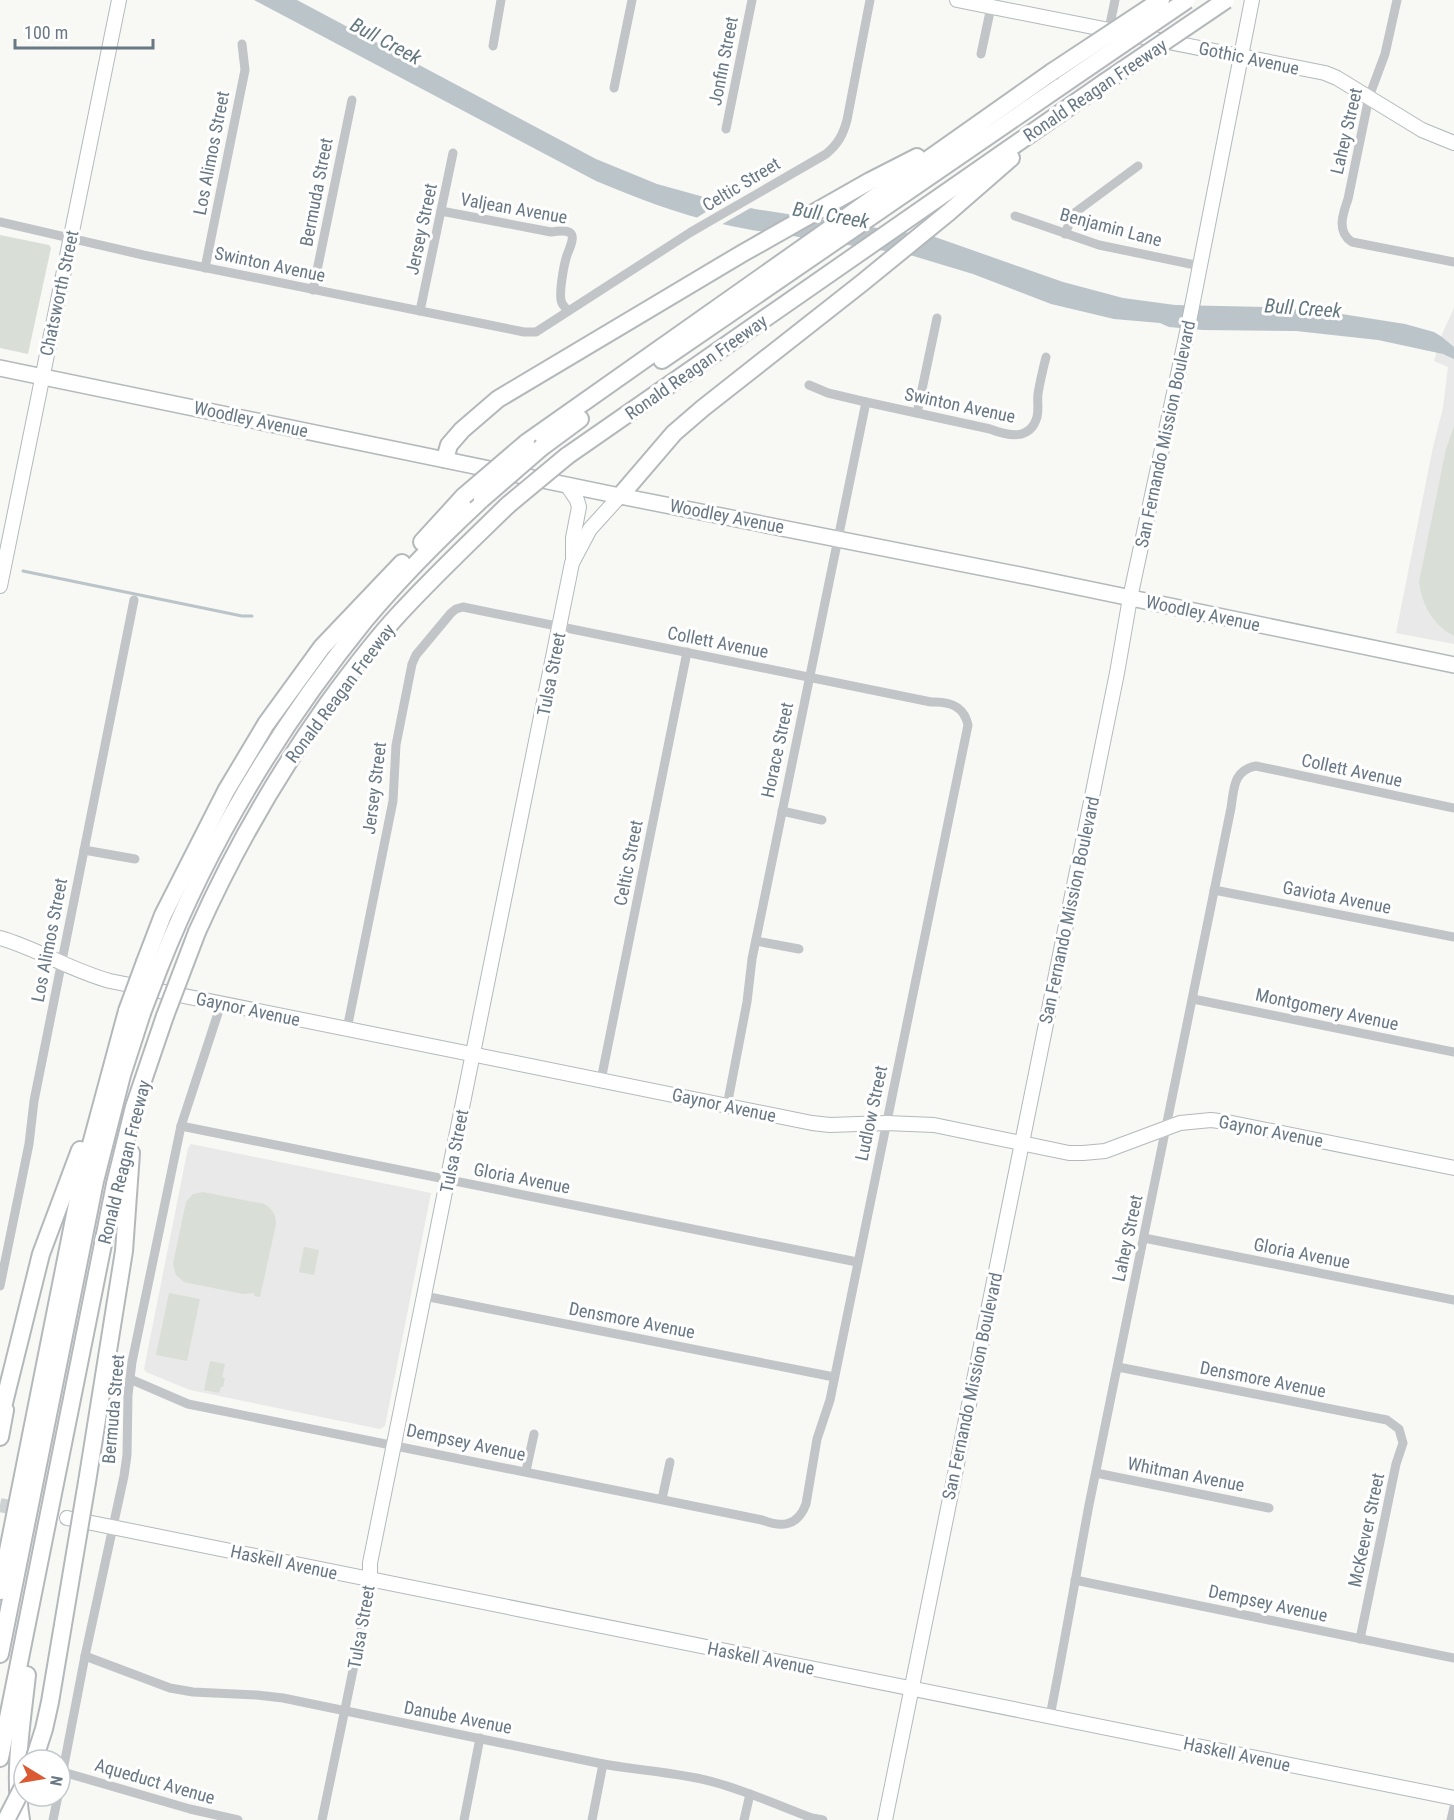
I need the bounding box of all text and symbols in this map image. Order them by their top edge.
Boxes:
scale bar [15,12,153,50]
water label: Bull Creek [346,12,427,70]
street label: Jonfin Street [704,15,742,107]
text: 100 m [24,22,68,43]
street label: Ronald Reagan Freeway [1019,34,1171,146]
street label: Gothic Avenue [1197,37,1301,79]
street label: Lahey Street [1326,86,1366,176]
street label: Los Alimos Street [189,89,233,217]
street label: Bermuda Street [295,136,337,248]
street label: Celtic Street [698,153,784,215]
street label: Jersey Street [401,181,441,277]
street label: Valjean Avenue [459,188,569,228]
water label: Bull Creek [791,196,872,234]
street label: Benjamin Lane [1058,203,1164,251]
street label: Chatsworth Street [35,228,83,358]
street label: Swinton Avenue [213,242,327,286]
water label: Bull Creek [1264,293,1344,323]
street label: Ronald Reagan Freeway [621,310,771,424]
street label: San Fernando Mission Boulevard [1131,318,1199,550]
street label: Swinton Avenue [903,383,1017,427]
street label: Woodley Avenue [192,397,310,441]
street label: Woodley Avenue [668,495,786,537]
street label: Woodley Avenue [1144,591,1262,635]
street label: Ronald Reagan Freeway [281,619,399,767]
street label: Collett Avenue [666,622,770,662]
street label: Tulsa Street [533,631,569,717]
street label: Horace Street [757,700,797,800]
street label: Jersey Street [358,741,390,835]
street label: Collett Avenue [1300,749,1404,791]
street label: San Fernando Mission Boulevard [1035,794,1103,1026]
street label: Celtic Street [609,818,647,908]
street label: Los Alimos Street [27,876,71,1004]
street label: Gaviota Avenue [1281,876,1393,918]
street label: Montgomery Avenue [1254,984,1400,1034]
street label: Gaynor Avenue [194,988,302,1030]
street label: Ludlow Street [851,1063,891,1163]
street label: Ronald Reagan Freeway [93,1077,155,1246]
street label: Gaynor Avenue [670,1084,778,1126]
street label: Tulsa Street [436,1108,472,1194]
street label: Gaynor Avenue [1217,1111,1325,1151]
street label: Gloria Avenue [472,1158,572,1198]
street label: Lahey Street [1108,1193,1146,1283]
street label: Gloria Avenue [1252,1233,1352,1273]
street label: San Fernando Mission Boulevard [938,1270,1006,1502]
street label: Densmore Avenue [567,1297,697,1343]
street label: Bermuda Street [98,1353,128,1465]
street label: Densmore Avenue [1198,1356,1328,1402]
street label: Dempsey Avenue [405,1419,527,1465]
street label: Whitman Avenue [1126,1452,1246,1496]
street label: McKeever Street [1344,1471,1388,1589]
street label: Haskell Avenue [229,1540,339,1584]
street label: Dempsey Avenue [1207,1580,1329,1626]
street label: Tulsa Street [343,1584,379,1670]
street label: Haskell Avenue [706,1637,816,1679]
street label: Danube Avenue [402,1696,514,1738]
street label: Haskell Avenue [1182,1732,1292,1776]
north arrow [12,1748,72,1808]
street label: Aqueduct Avenue [93,1754,217,1808]
text: N [46,1774,66,1787]

